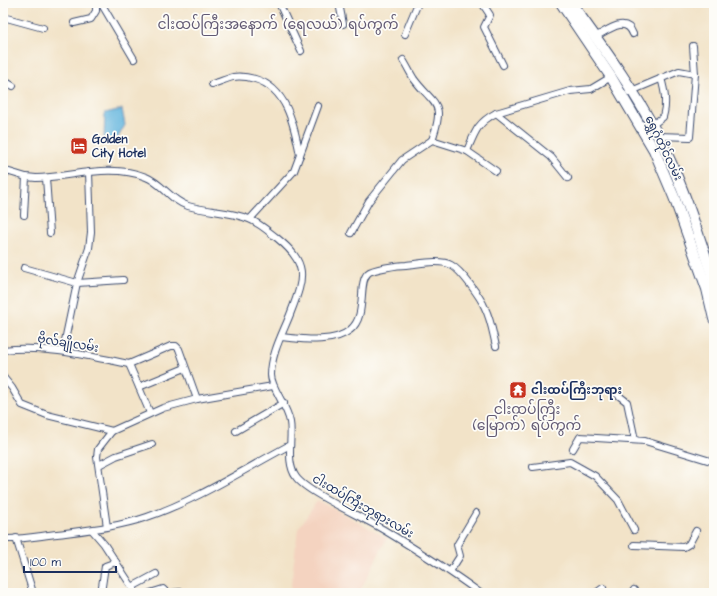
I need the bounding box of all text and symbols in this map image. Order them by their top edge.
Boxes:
district label: ငါးထပ်ကြီးအနောက် (ရေလယ်) ရပ်ကွက် [157,14,399,36]
street label: ရွှေဂုံတိုင်လမ်း [640,112,688,184]
place label: Golden City Hotel [92,131,146,163]
hotel icon: Golden City Hotel [69,136,89,156]
street label: ဗိုလ်ချိုလမ်း [36,329,100,358]
temple icon: ငါးထပ်ကြီးဘုရား [508,380,528,400]
place label: ငါးထပ်ကြီးဘုရား [531,380,622,401]
district label: ငါးထပ်ကြီး (မြောက်) ရပ်ကွက် [473,399,581,437]
street label: ငါးထပ်ကြီးဘုရားလမ်း [309,470,417,543]
scale bar [24,548,116,574]
text: 100 m [30,554,61,571]

